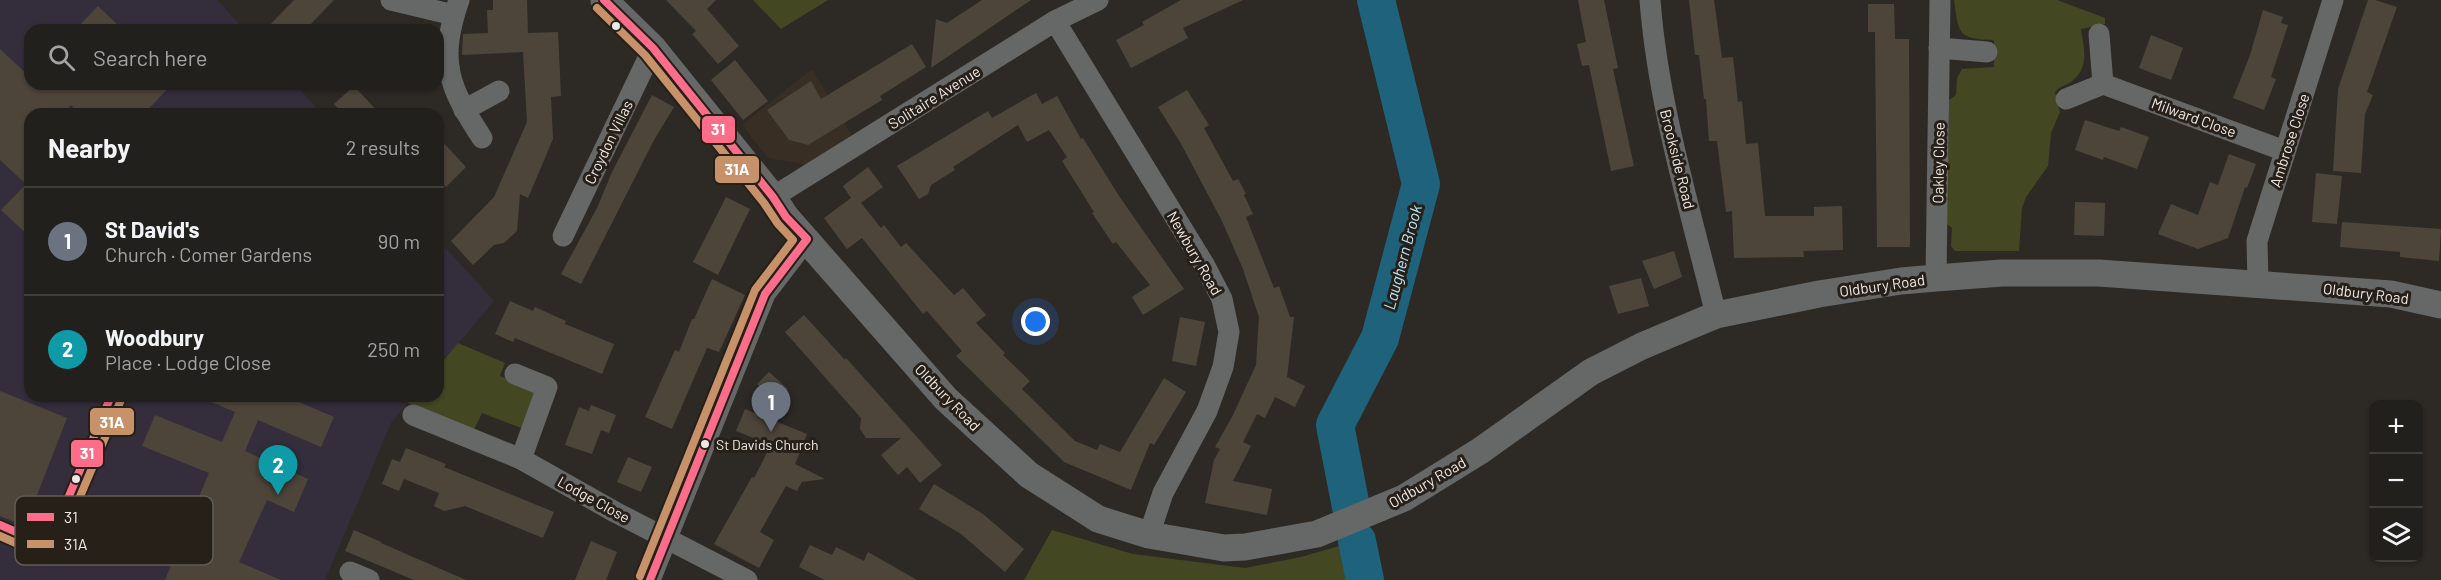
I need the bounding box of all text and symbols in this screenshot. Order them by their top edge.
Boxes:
unlabelled marker [610,20,622,32]
search box [24,24,444,90]
icon: search [45,41,78,74]
text: Search here [93,44,207,70]
street label: Solitaire Avenue [885,61,983,133]
street label: Ambrose Close [2265,91,2313,189]
street label: Milward Close [2149,93,2239,141]
street label: Croydon Villas [580,97,636,187]
street label: Brookside Road [1657,107,1699,211]
line badge: 31 [701,115,736,144]
text: 31 [711,119,725,138]
street label: Oakley Close [1928,122,1948,204]
text: Nearby [48,132,130,163]
text: 2 results [346,135,420,159]
line badge: 31A [714,155,760,184]
text: 31A [725,159,750,178]
water label: Laughern Brook [1379,202,1425,311]
street label: Newbury Road [1164,208,1226,298]
text: St David's [105,216,199,242]
text: 1 [64,229,71,253]
text: 90 m [378,229,420,253]
text: Church · Comer Gardens [105,242,312,266]
street label: Oldbury Road [1838,270,1926,300]
street label: Oldbury Road [2322,279,2410,307]
your location [1021,307,1050,336]
text: Woodbury [105,324,204,350]
text: 2 [62,337,73,361]
text: 250 m [367,337,420,361]
text: Place · Lodge Close [105,350,271,374]
street label: Oldbury Road [912,360,984,434]
pin: 1 [752,382,790,432]
map controls [2369,400,2423,562]
button: + [2369,400,2423,454]
line badge: 31A [89,407,135,436]
text: 31A [100,412,125,431]
place label: St Davids Church [716,436,819,453]
marker: St Davids Church [699,438,711,450]
line badge: 31 [70,439,104,468]
text: 31 [80,443,94,462]
pin: 2 [258,446,298,495]
street label: Oldbury Road [1385,453,1469,511]
button: − [2369,454,2423,508]
street label: Lodge Close [555,472,633,526]
unlabelled marker [70,473,82,485]
legend [15,496,213,565]
text: 31 [64,507,78,526]
button: layers [2369,508,2423,562]
text: 31A [64,534,88,553]

